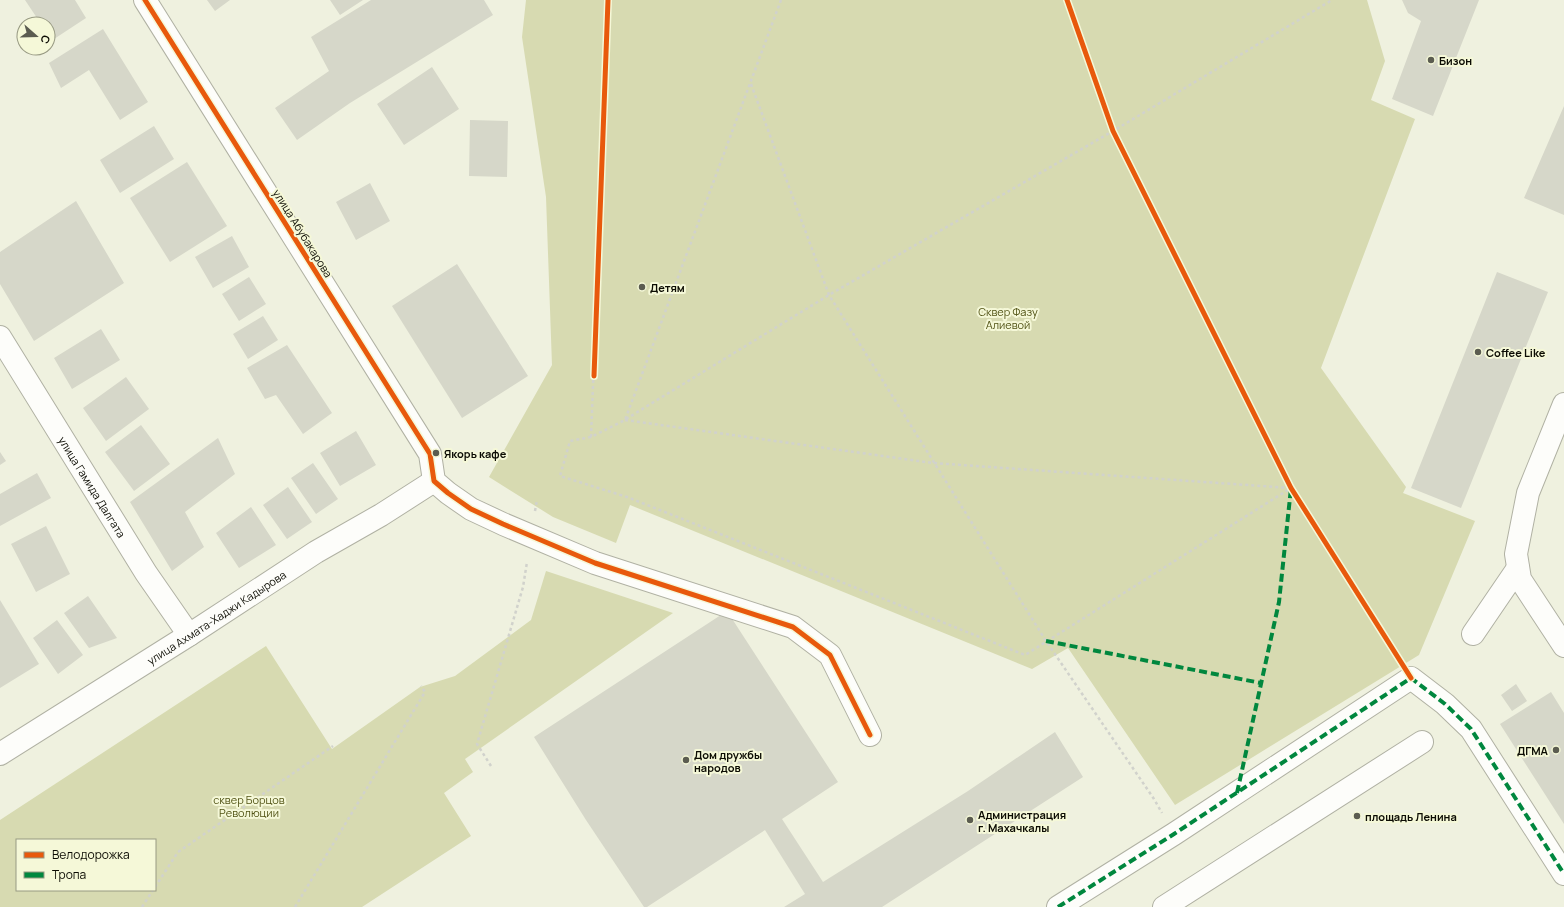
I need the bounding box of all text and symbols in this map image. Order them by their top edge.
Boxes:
north arrow [16,16,56,56]
text: С [37,33,54,46]
place label: Бизон [1439,53,1472,68]
marker: Бизон [1426,55,1436,65]
street label: улица Абубакарова [270,186,336,280]
place label: Детям [650,280,685,295]
marker: Детям [637,282,647,292]
park label: Сквер Фазу Алиевой [978,304,1038,332]
place label: Coffee Like [1486,345,1546,360]
marker: Coffee Like [1473,347,1483,357]
street label: улица Гамида Далгата [56,433,130,540]
place label: Якорь кафе [444,446,507,461]
marker: Якорь кафе [431,448,441,458]
street label: улица Ахмата-Хаджи Кадырова [144,566,289,667]
place label: ДГМА [1517,743,1549,758]
marker: ДГМА [1551,745,1561,755]
place label: Дом дружбы народов [694,747,762,775]
marker: Дом дружбы народов [681,755,691,765]
park label: сквер Борцов Революции [213,792,285,820]
place label: Администрация г. Махачкалы [978,807,1066,835]
place label: площадь Ленина [1365,809,1457,824]
marker: площадь Ленина [1352,811,1362,821]
marker: Администрация г. Махачкалы [965,815,975,825]
legend [16,839,156,891]
text: Велодорожка [52,846,130,863]
text: Тропа [52,866,86,883]

